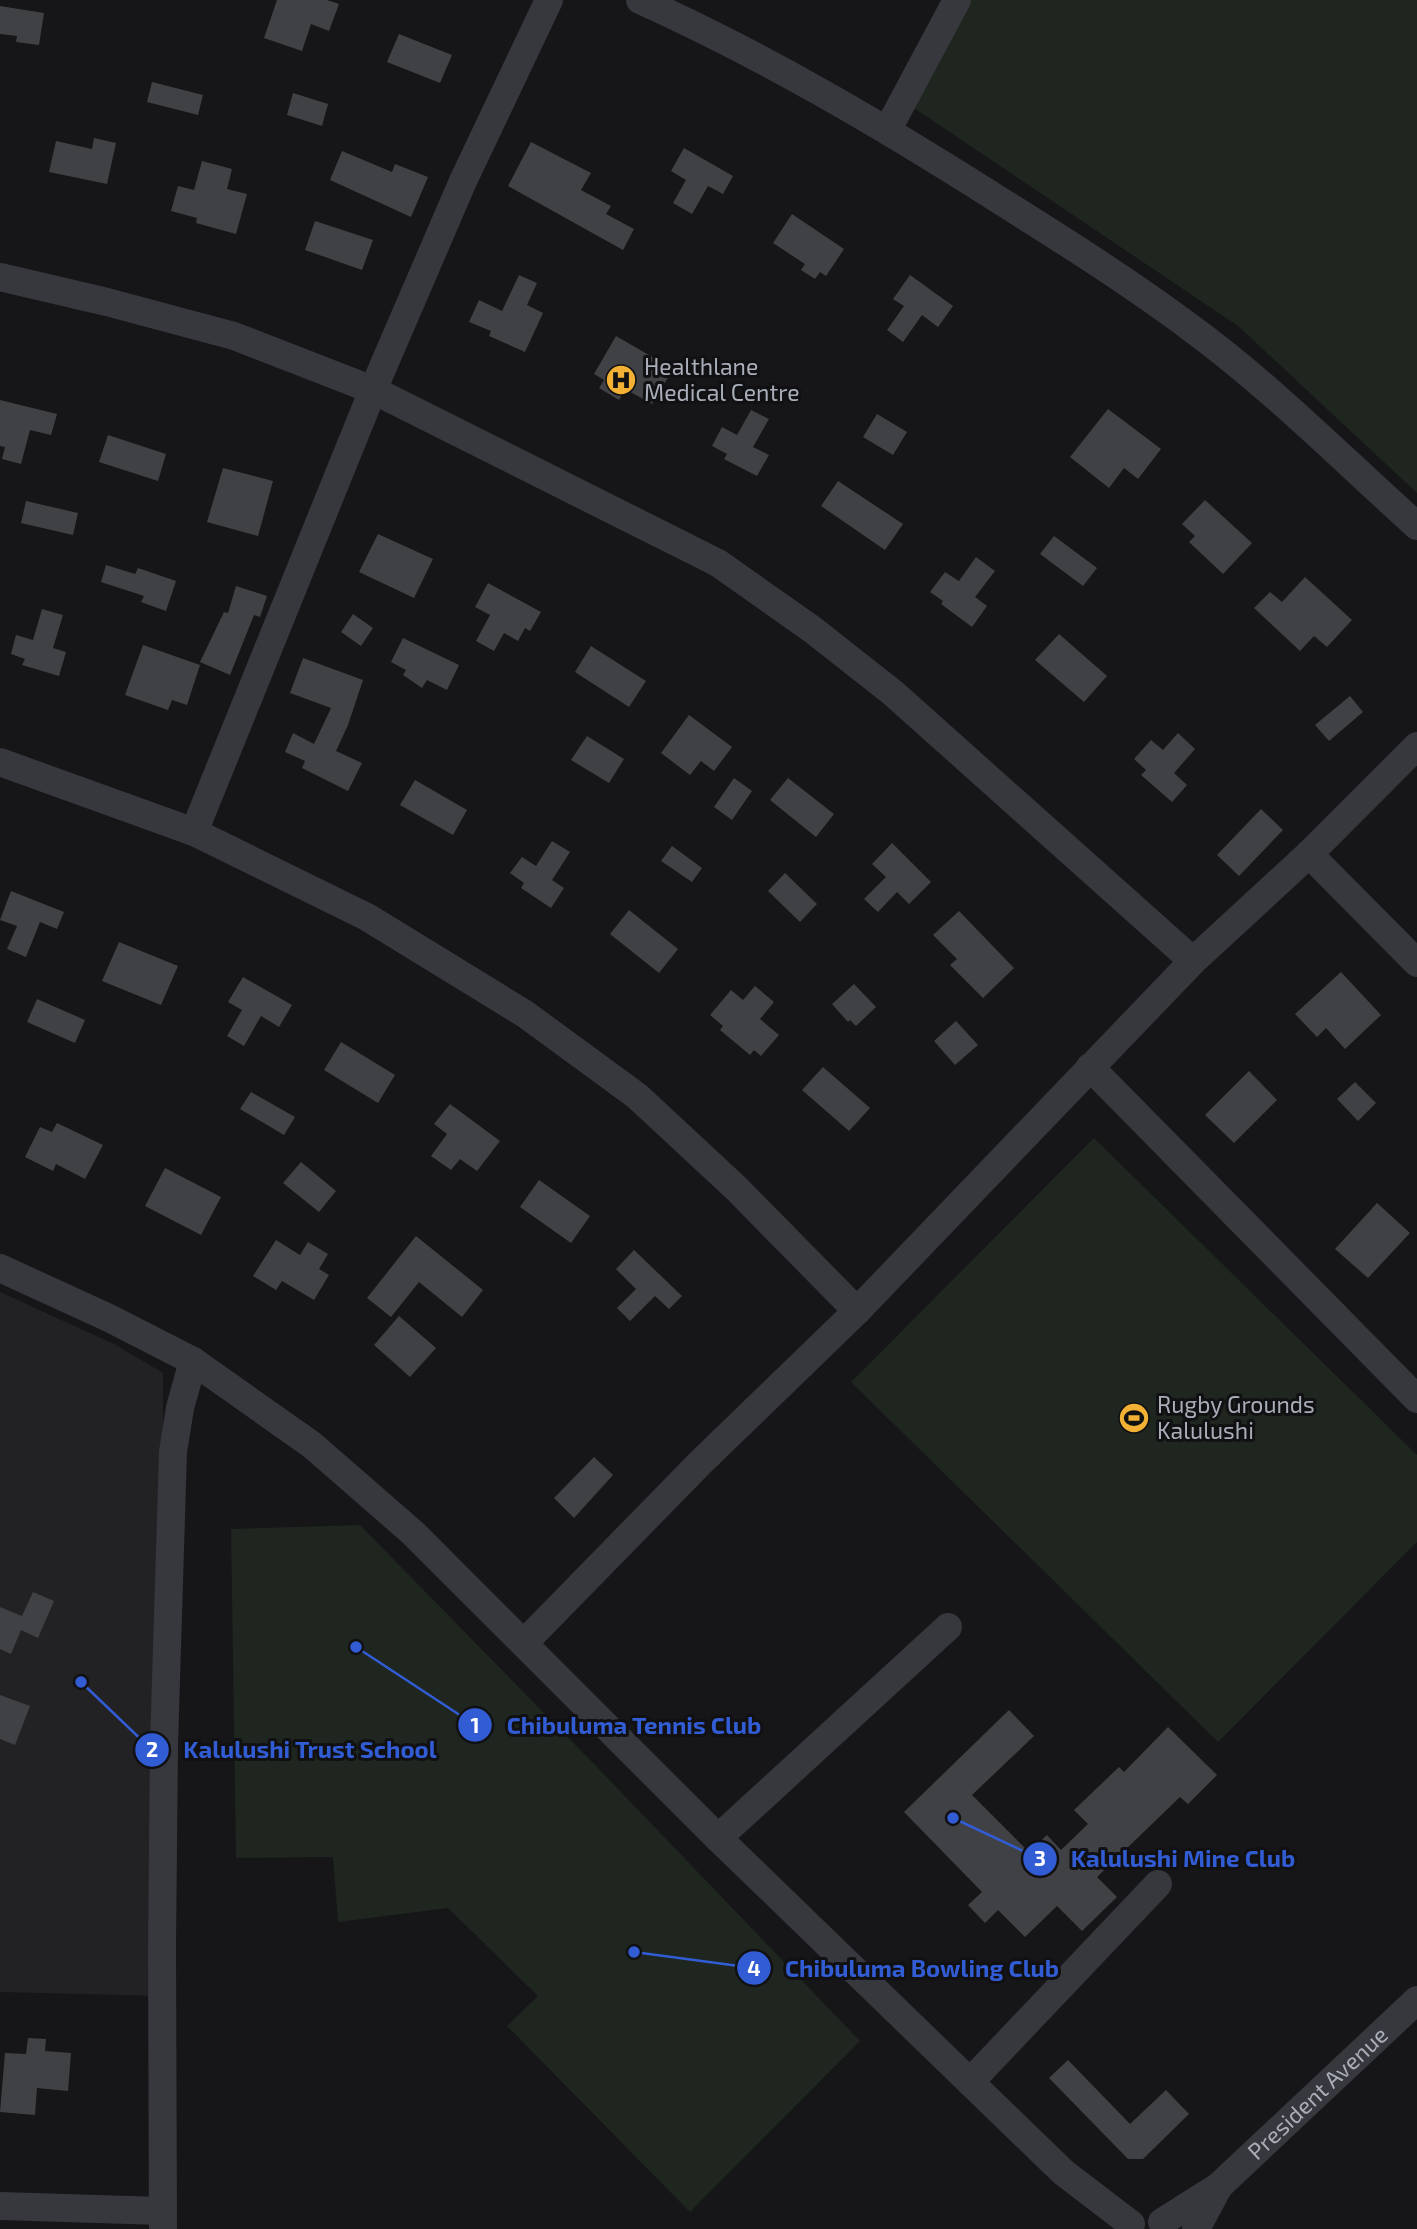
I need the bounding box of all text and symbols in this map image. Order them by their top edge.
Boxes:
place label: Healthlane Medical Centre [644,352,800,406]
hospital icon: Healthlane Medical Centre [604,363,638,397]
place label: Rugby Grounds Kalulushi [1157,1390,1315,1444]
sports icon: Rugby Grounds Kalulushi [1117,1401,1151,1435]
callout: Chibuluma Tennis Club [458,1703,776,1748]
text: Chibuluma Tennis Club [507,1710,761,1739]
text: 1 [470,1712,480,1737]
callout: Kalulushi Trust School [134,1727,451,1772]
text: Kalulushi Trust School [183,1734,437,1763]
text: 2 [146,1736,158,1761]
callout: Kalulushi Mine Club [1022,1837,1309,1882]
text: Kalulushi Mine Club [1071,1843,1295,1872]
text: 3 [1034,1845,1046,1870]
callout: Chibuluma Bowling Club [736,1946,1073,1991]
text: Chibuluma Bowling Club [785,1953,1059,1982]
text: 4 [747,1955,761,1980]
street label: President Avenue [1241,2020,1393,2165]

